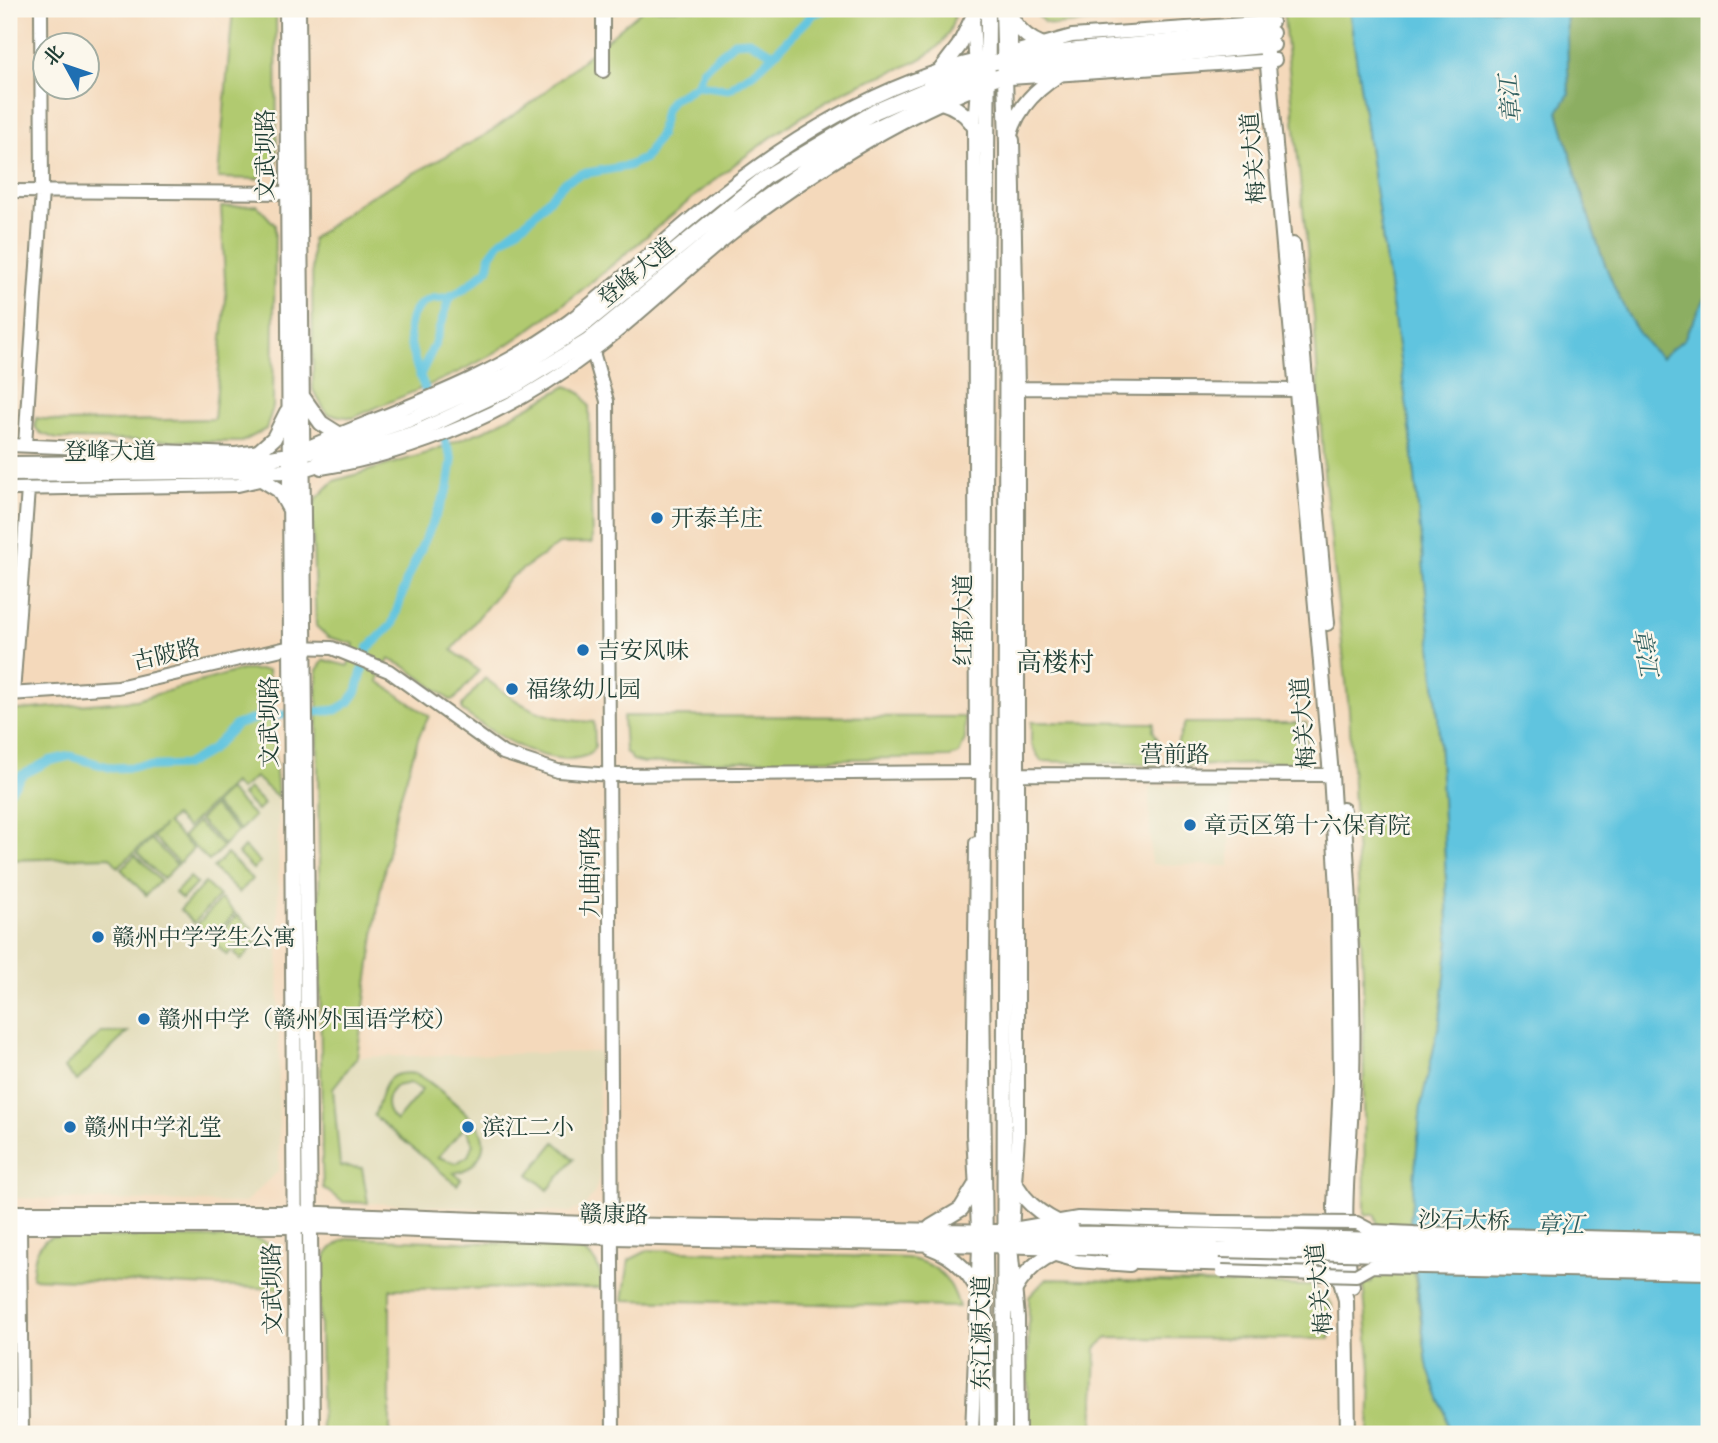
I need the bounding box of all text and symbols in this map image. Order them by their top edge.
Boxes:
north arrow [32,32,102,102]
text: 北 [38,40,69,71]
water label: 章江 [1492,71,1527,124]
street label: 文武坝路 [250,109,280,201]
street label: 梅关大道 [1234,111,1272,205]
street label: 登峰大道 [591,231,681,313]
street label: 登峰大道 [64,436,156,466]
place label: 开泰羊庄 [671,503,763,533]
marker: 开泰羊庄 [649,510,665,526]
street label: 红都大道 [948,574,978,666]
water label: 章江 [1626,626,1665,681]
street label: 古陂路 [129,632,203,676]
place label: 吉安风味 [597,635,689,665]
marker: 吉安风味 [575,642,591,658]
district label: 高楼村 [1016,645,1094,679]
place label: 福缘幼儿园 [526,674,641,704]
street label: 文武坝路 [254,676,284,768]
street label: 梅关大道 [1284,676,1322,770]
marker: 福缘幼儿园 [504,681,520,697]
street label: 营前路 [1141,739,1210,769]
place label: 章贡区第十六保育院 [1204,810,1411,840]
marker: 章贡区第十六保育院 [1182,817,1198,833]
street label: 九曲河路 [575,826,605,918]
place label: 赣州中学学生公寓 [112,922,296,952]
marker: 赣州中学学生公寓 [90,929,106,945]
place label: 赣州中学（赣州外国语学校） [158,1004,457,1034]
marker: 赣州中学（赣州外国语学校） [136,1011,152,1027]
place label: 赣州中学礼堂 [84,1112,222,1142]
place label: 滨江二小 [482,1112,574,1142]
marker: 赣州中学礼堂 [62,1119,78,1135]
marker: 滨江二小 [460,1119,476,1135]
street label: 赣康路 [579,1198,649,1230]
street label: 沙石大桥 [1418,1204,1510,1236]
water label: 章江 [1536,1209,1587,1240]
street label: 梅关大道 [1299,1242,1339,1336]
street label: 文武坝路 [256,1243,288,1335]
street label: 东江源大道 [966,1276,996,1391]

